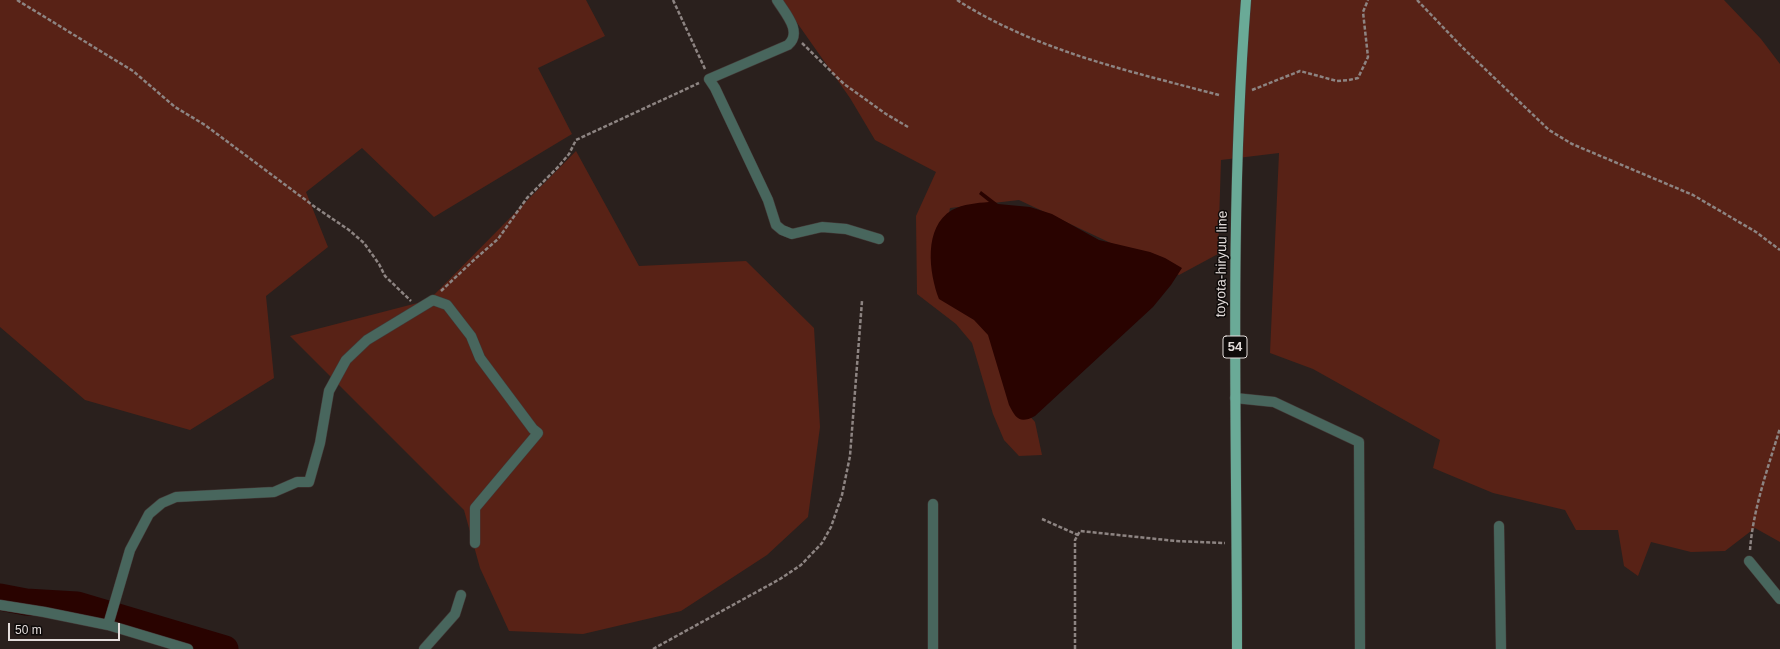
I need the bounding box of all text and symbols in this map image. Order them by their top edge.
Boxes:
street label: toyota-hiryuu line [1213,211,1231,317]
road number: 54 [1223,336,1247,358]
scale bar [10,615,122,641]
text: 50 m [15,623,42,637]

